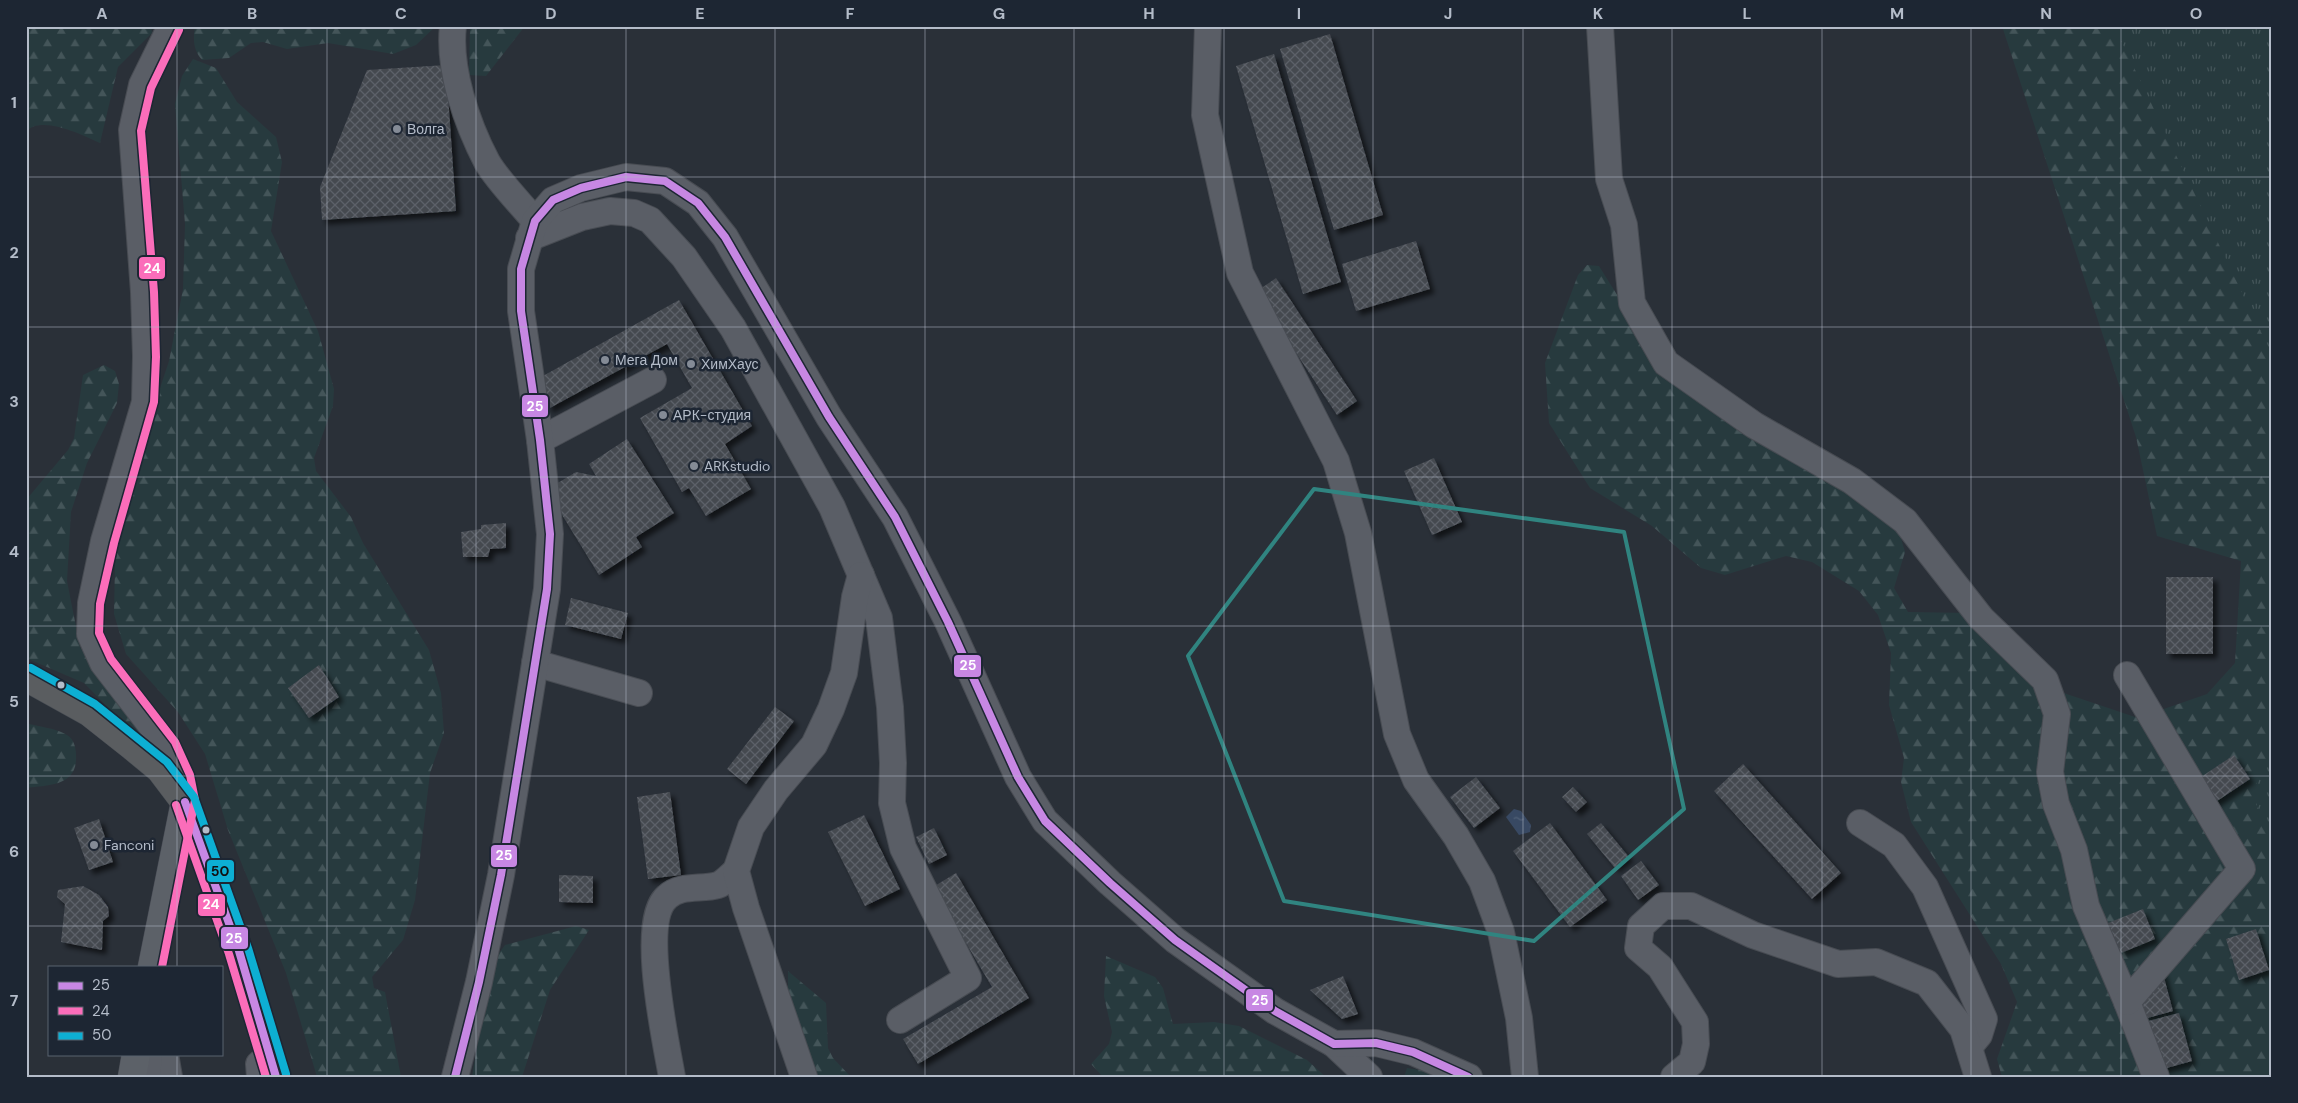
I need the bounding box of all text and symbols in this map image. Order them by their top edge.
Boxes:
text: A [96,3,108,24]
text: B [247,3,257,24]
text: C [395,3,407,24]
text: D [545,3,557,24]
text: E [695,3,705,24]
text: F [846,3,855,24]
text: G [993,3,1005,24]
text: H [1143,3,1155,24]
text: I [1297,3,1301,24]
text: J [1444,3,1452,24]
text: K [1593,3,1604,24]
text: L [1743,3,1752,24]
text: M [1890,3,1904,24]
text: N [2040,3,2052,24]
text: O [2190,3,2202,24]
text: 1 [11,92,17,113]
place label: Волга [407,120,445,138]
marker: Волга [391,123,403,135]
text: 2 [9,242,19,263]
line badge: 24 [138,256,166,280]
text: 24 [143,259,161,277]
place label: Мега Дом [615,351,678,369]
marker: Мега Дом [599,354,611,366]
place label: ХимХаус [701,355,759,373]
marker: ХимХаус [685,358,697,370]
text: 3 [9,391,19,412]
line badge: 25 [521,394,549,418]
text: 25 [527,397,543,415]
place label: АРК-студия [673,406,751,424]
marker: АРК-студия [657,409,669,421]
place label: ARKstudio [704,457,770,475]
marker: ARKstudio [688,460,700,472]
text: 4 [9,541,19,562]
line badge: 25 [953,654,982,678]
text: 25 [960,656,976,674]
unlabelled marker [56,680,66,690]
text: 5 [9,691,19,712]
unlabelled marker [201,825,211,835]
place label: Fanconi [104,836,154,854]
marker: Fanconi [88,839,100,851]
text: 6 [9,841,19,862]
line badge: 25 [490,844,518,868]
text: 25 [496,846,512,864]
line badge: 50 [206,859,235,883]
text: 50 [211,862,229,880]
line badge: 24 [197,893,226,917]
text: 24 [202,895,220,913]
line badge: 25 [220,926,249,950]
text: 25 [226,929,242,947]
legend [48,966,222,1056]
text: 25 [92,975,110,995]
line badge: 25 [1245,988,1274,1012]
text: 7 [10,990,19,1011]
text: 25 [1252,991,1268,1009]
text: 24 [92,1001,110,1021]
text: 50 [92,1025,111,1045]

